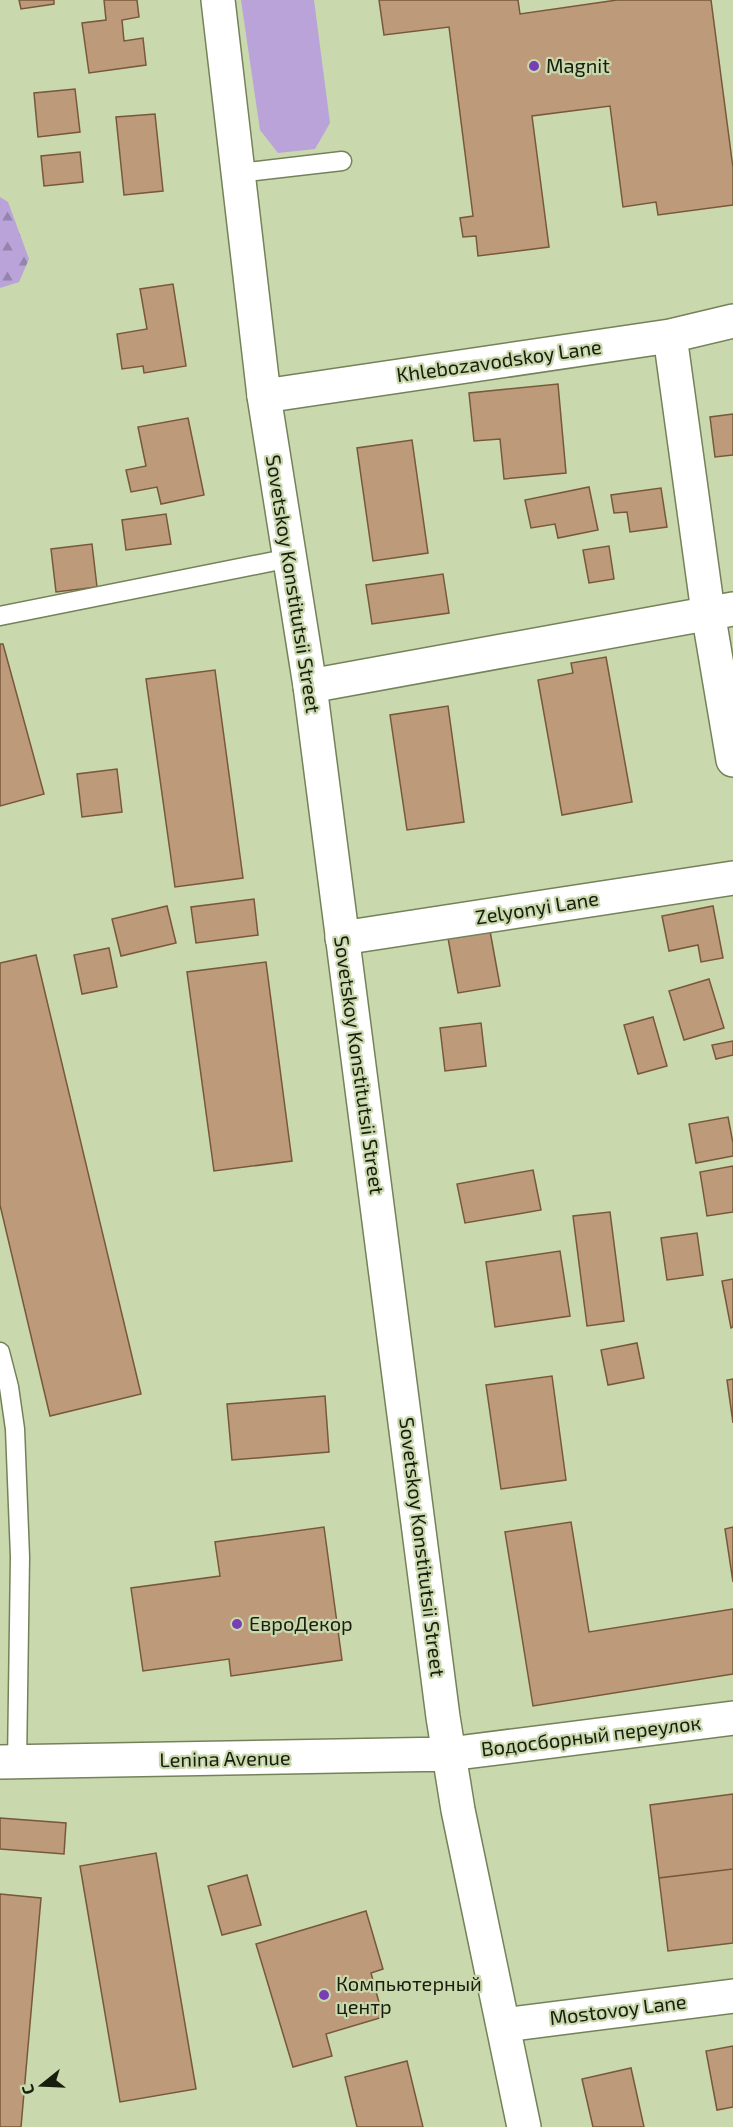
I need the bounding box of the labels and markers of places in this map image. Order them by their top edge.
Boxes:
place label: Magnit [546,53,610,77]
marker: Magnit [527,59,541,73]
place label: ЕвроДекор [249,1611,353,1635]
marker: ЕвроДекор [230,1617,244,1631]
place label: Компьютерный центр [336,1971,482,2018]
marker: Компьютерный центр [317,1988,331,2002]

